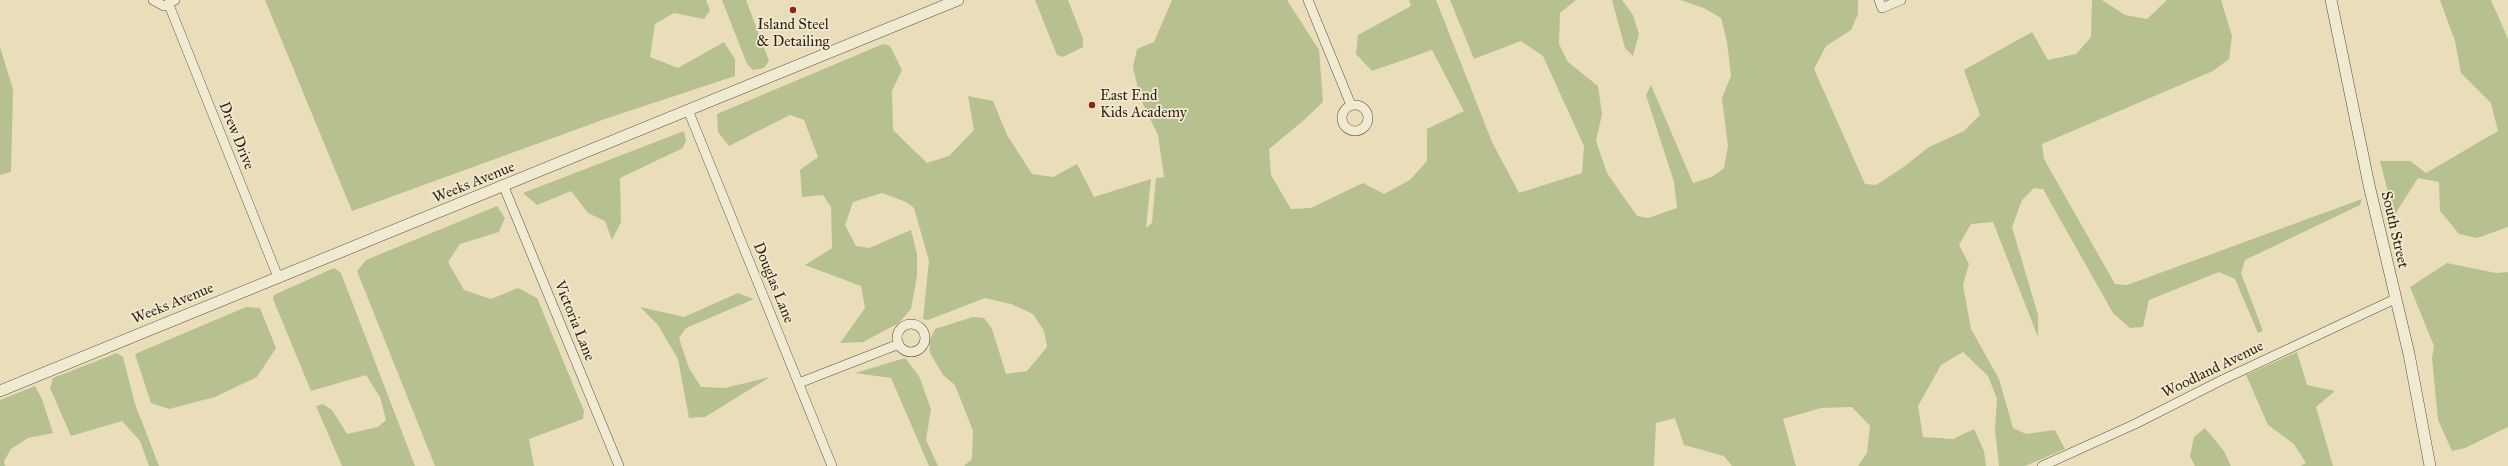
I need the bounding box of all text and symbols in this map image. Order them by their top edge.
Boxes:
marker: Island Steel & Detailing [788,5,798,15]
place label: Island Steel & Detailing [756,16,830,51]
place label: East End Kids Academy [1100,87,1187,122]
street label: Drew Drive [214,100,258,172]
marker: East End Kids Academy [1087,100,1097,110]
street label: Weeks Avenue [430,158,518,208]
street label: South Street [2376,190,2412,270]
street label: Douglas Lane [749,240,797,326]
street label: Victoria Lane [550,278,598,364]
street label: Weeks Avenue [129,279,217,329]
street label: Woodland Avenue [2159,338,2267,402]

